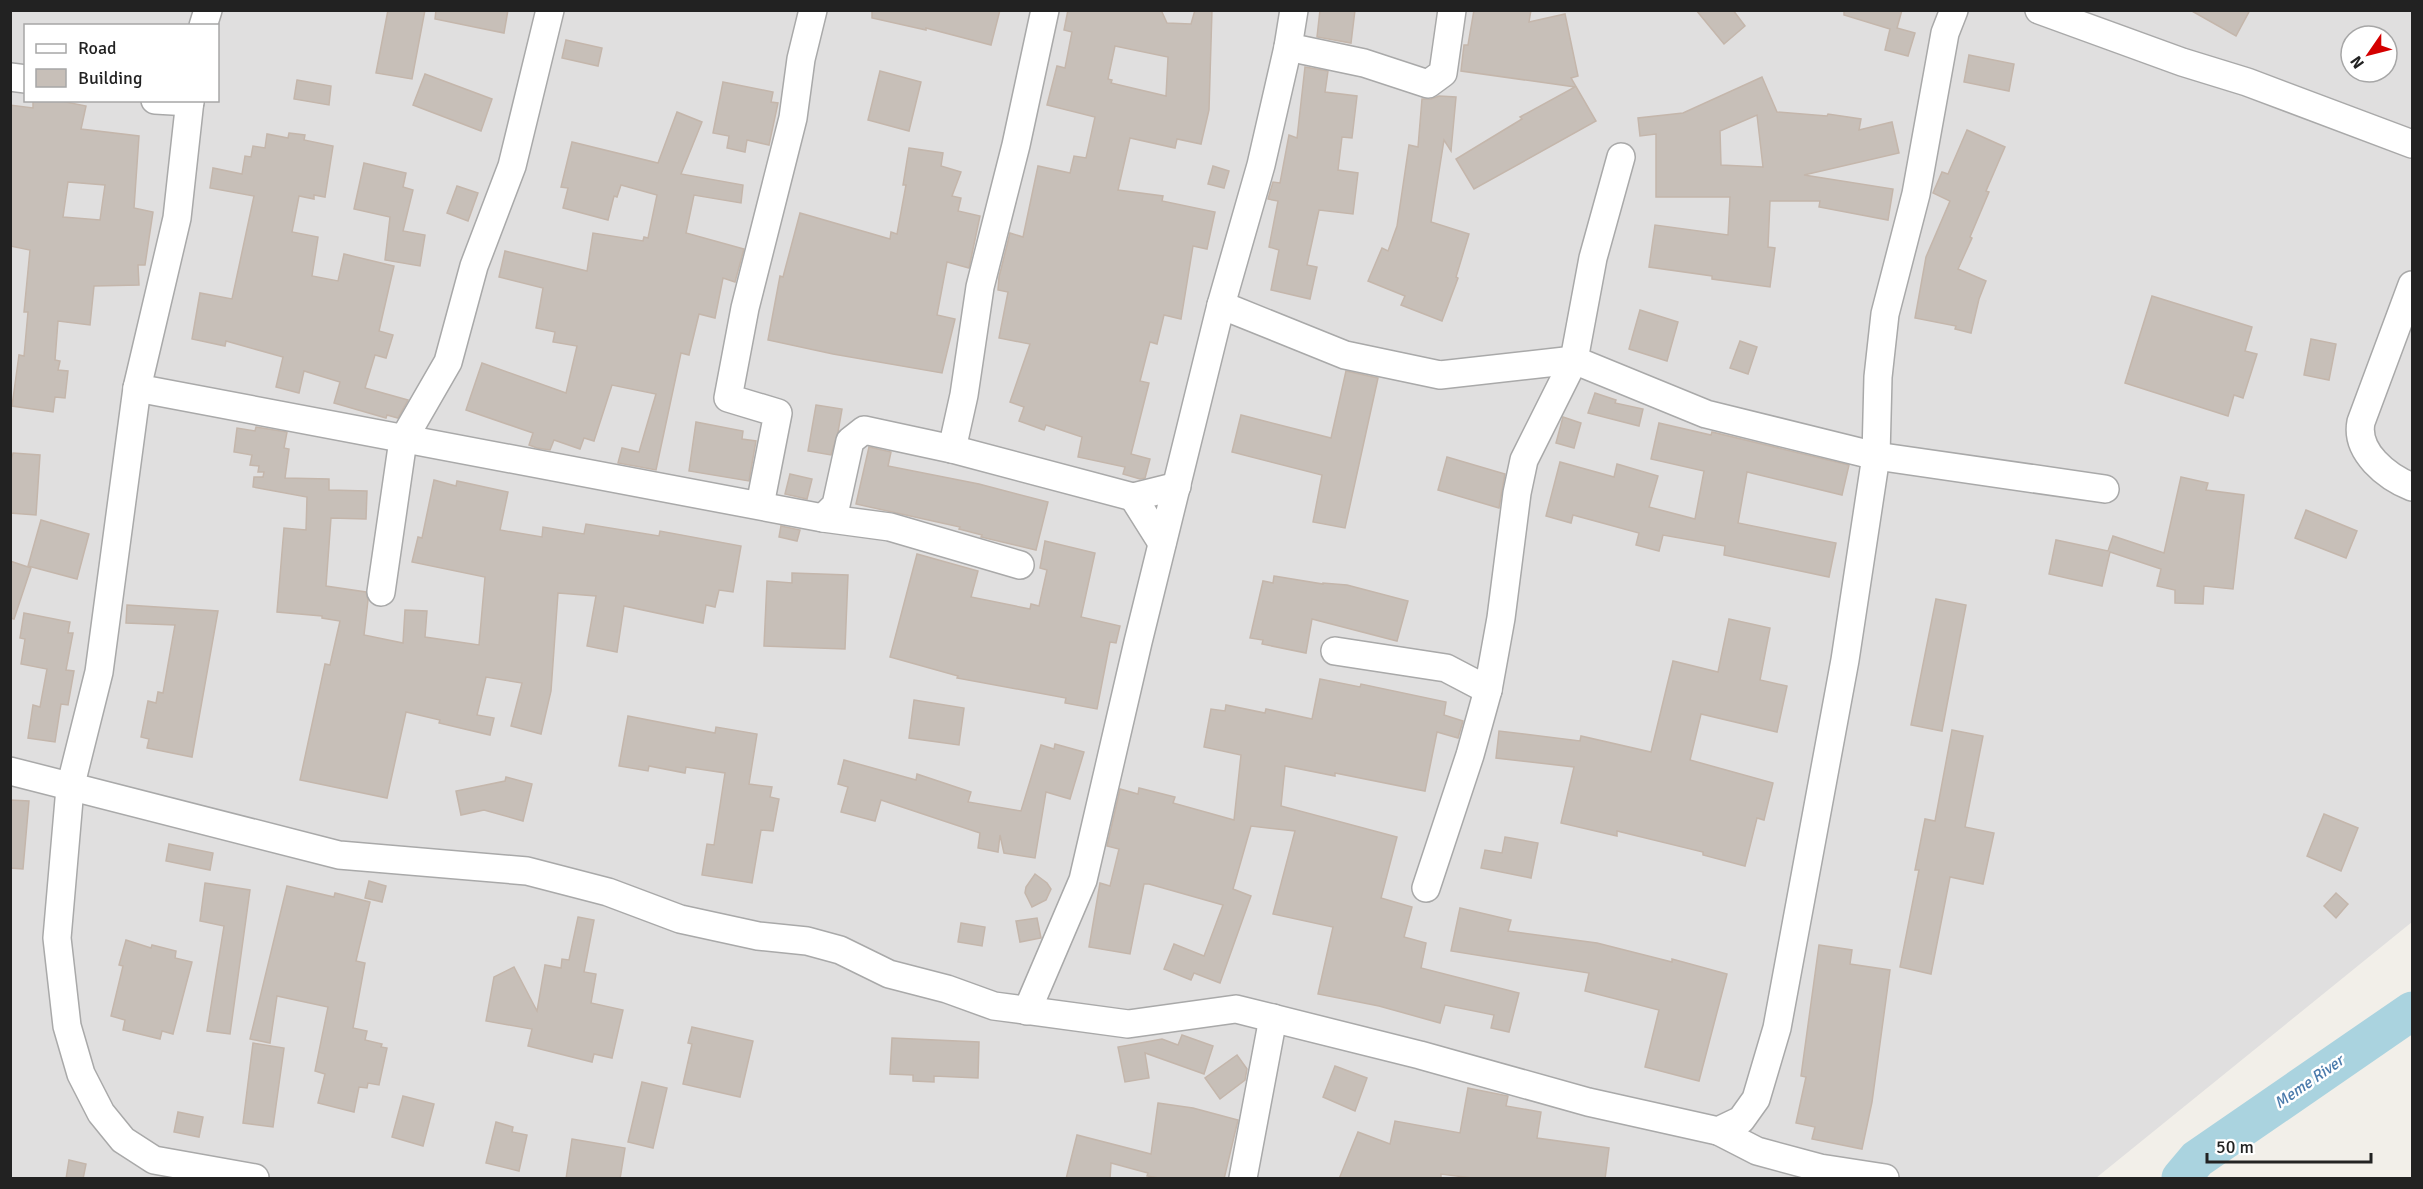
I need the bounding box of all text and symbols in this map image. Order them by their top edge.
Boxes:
legend [24,24,219,102]
north arrow [2339,24,2399,84]
text: Road [78,37,117,59]
text: N [2346,52,2369,72]
text: Building [78,67,142,89]
water label: Meme River [2271,1050,2349,1113]
scale bar [2207,1126,2370,1164]
text: 50 m [2216,1136,2254,1158]

